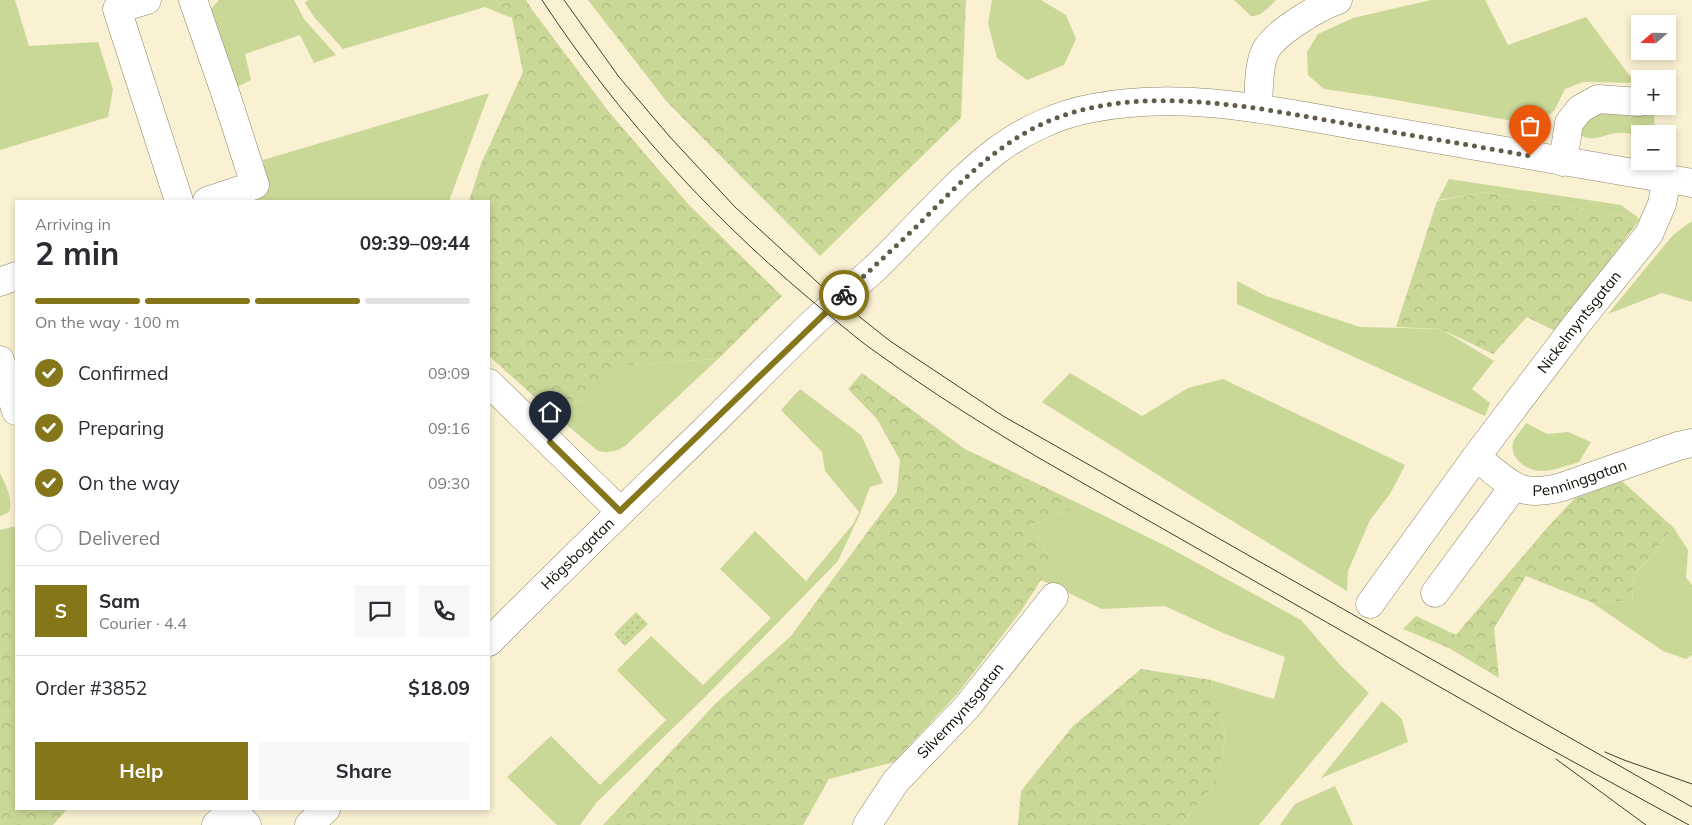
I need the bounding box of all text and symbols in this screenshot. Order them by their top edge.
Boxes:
north arrow [1631,15,1676,60]
map controls [1631,15,1676,170]
button: + [1631,70,1676,115]
pin [1509,105,1551,156]
icon: bag [1516,112,1544,140]
button: − [1631,125,1676,170]
text: Arriving in [35,214,111,234]
text: 09:39–09:44 [360,231,470,255]
text: 2 min [35,233,119,273]
street label: Nickelmyntsgatan [1533,267,1625,377]
courier [819,270,869,320]
icon: bike [830,281,858,309]
text: On the way · 100 m [35,312,180,332]
icon: check [35,359,63,387]
text: Confirmed [78,361,169,385]
text: 09:09 [428,363,470,383]
pin [529,391,571,442]
icon: home [536,398,564,426]
icon: check [35,414,63,442]
text: Preparing [78,416,164,440]
text: 09:16 [428,418,470,438]
street label: Penninggatan [1532,455,1629,500]
icon: check [35,469,63,497]
text: On the way [78,471,180,495]
text: 09:30 [428,473,470,493]
street label: Högsbogatan [537,513,618,594]
text: Delivered [78,526,160,550]
button: chat [354,585,406,637]
button: phone [418,585,470,637]
text: Sam [99,589,140,613]
text: S [55,599,67,623]
text: Courier · 4.4 [99,613,187,633]
street label: Silvermyntsgatan [913,659,1007,762]
text: Order #3852 [35,676,147,700]
text: $18.09 [408,676,470,700]
button: Help [35,742,248,800]
button: Share [258,742,470,800]

